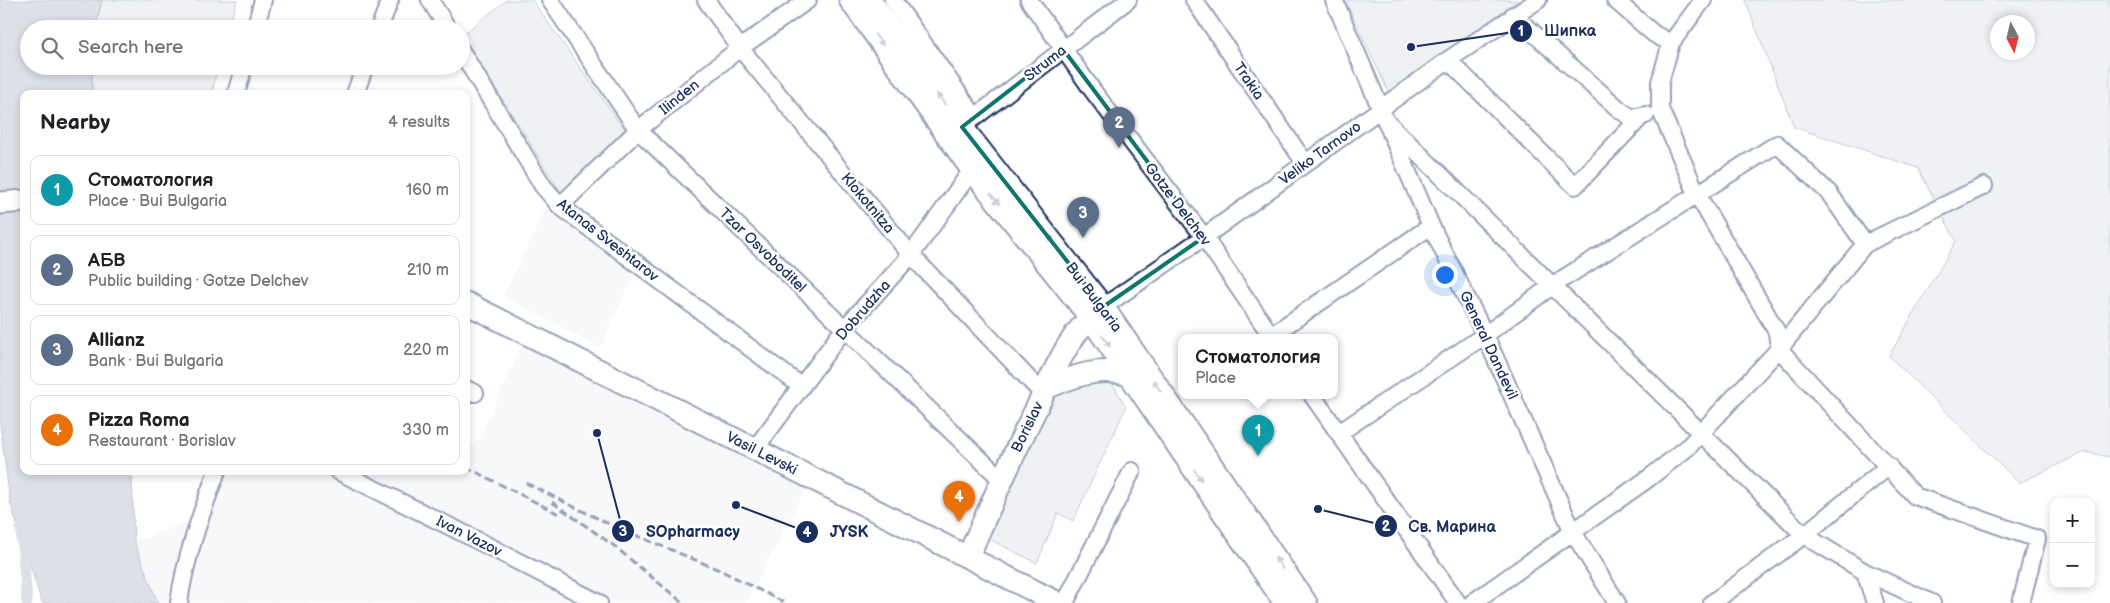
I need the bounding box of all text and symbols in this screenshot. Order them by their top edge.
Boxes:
callout: Шипка [1509,15,1606,46]
north arrow [1990,15,2035,60]
search box [20,20,470,75]
text: 1 [1518,22,1524,41]
text: Шипка [1544,22,1597,41]
one-way arrow [874,33,884,47]
icon: search [38,34,66,62]
text: Search here [78,36,183,59]
street label: Struma [1020,41,1070,86]
street label: Trakia [1229,59,1268,104]
street label: Ilinden [655,76,703,119]
one-way arrow [936,92,946,106]
pin: 2 [1103,107,1135,148]
text: Nearby [40,110,110,135]
text: 4 results [388,113,450,132]
street label: Veliko Tarnovo [1276,117,1365,190]
street label: Gotze Delchev [1140,159,1216,250]
text: Стоматология [88,169,213,192]
street label: Klokotnitza [837,169,899,238]
text: 1 [54,181,60,200]
text: 160 m [406,181,449,200]
text: Place · Bui Bulgaria [88,192,227,211]
one-way arrow [990,192,1001,205]
street label: Atanas Sveshtarov [553,195,663,287]
pin: 3 [1067,197,1099,238]
street label: Tzar Osvoboditel [715,204,810,297]
one-way arrow [1046,235,1057,248]
text: АБВ [88,249,126,272]
street label: Bui Bulgaria [1061,259,1126,336]
text: 2 [52,261,62,280]
text: 210 m [407,261,449,280]
your location [1432,262,1458,288]
text: Public building · Gotze Delchev [88,272,309,291]
street label: Dobrudzha [832,276,895,344]
street label: General Dandevil [1455,288,1522,403]
text: Allianz [88,329,145,352]
one-way arrow [1101,334,1111,347]
popup [1178,334,1338,399]
text: 3 [52,341,62,360]
text: 220 m [403,341,449,360]
text: Стоматология [1195,346,1321,369]
text: Bank · Bui Bulgaria [88,352,223,371]
text: Place [1195,369,1236,388]
one-way arrow [1152,379,1162,392]
street label: Borislav [1007,398,1048,456]
text: Pizza Roma [88,409,190,432]
pin: 1 [1242,415,1274,456]
text: 4 [52,421,62,440]
text: 330 m [402,421,449,440]
street label: Vasil Levski [723,427,801,479]
text: Restaurant · Borislav [88,432,236,451]
one-way arrow [1193,468,1203,482]
pin: 4 [943,481,975,522]
map controls [2050,498,2095,588]
button: + [2050,498,2095,543]
callout: Св. Марина [1373,510,1506,541]
street label: Ivan Vazov [433,512,506,561]
callout: SOpharmacy [611,515,749,546]
callout: JYSK [795,516,878,547]
text: 2 [1382,517,1391,536]
text: Св. Марина [1408,518,1496,537]
text: 3 [619,522,628,541]
text: SOpharmacy [646,523,741,542]
text: 4 [803,523,812,542]
text: JYSK [830,523,868,542]
button: − [2050,543,2095,588]
one-way arrow [1274,556,1284,570]

